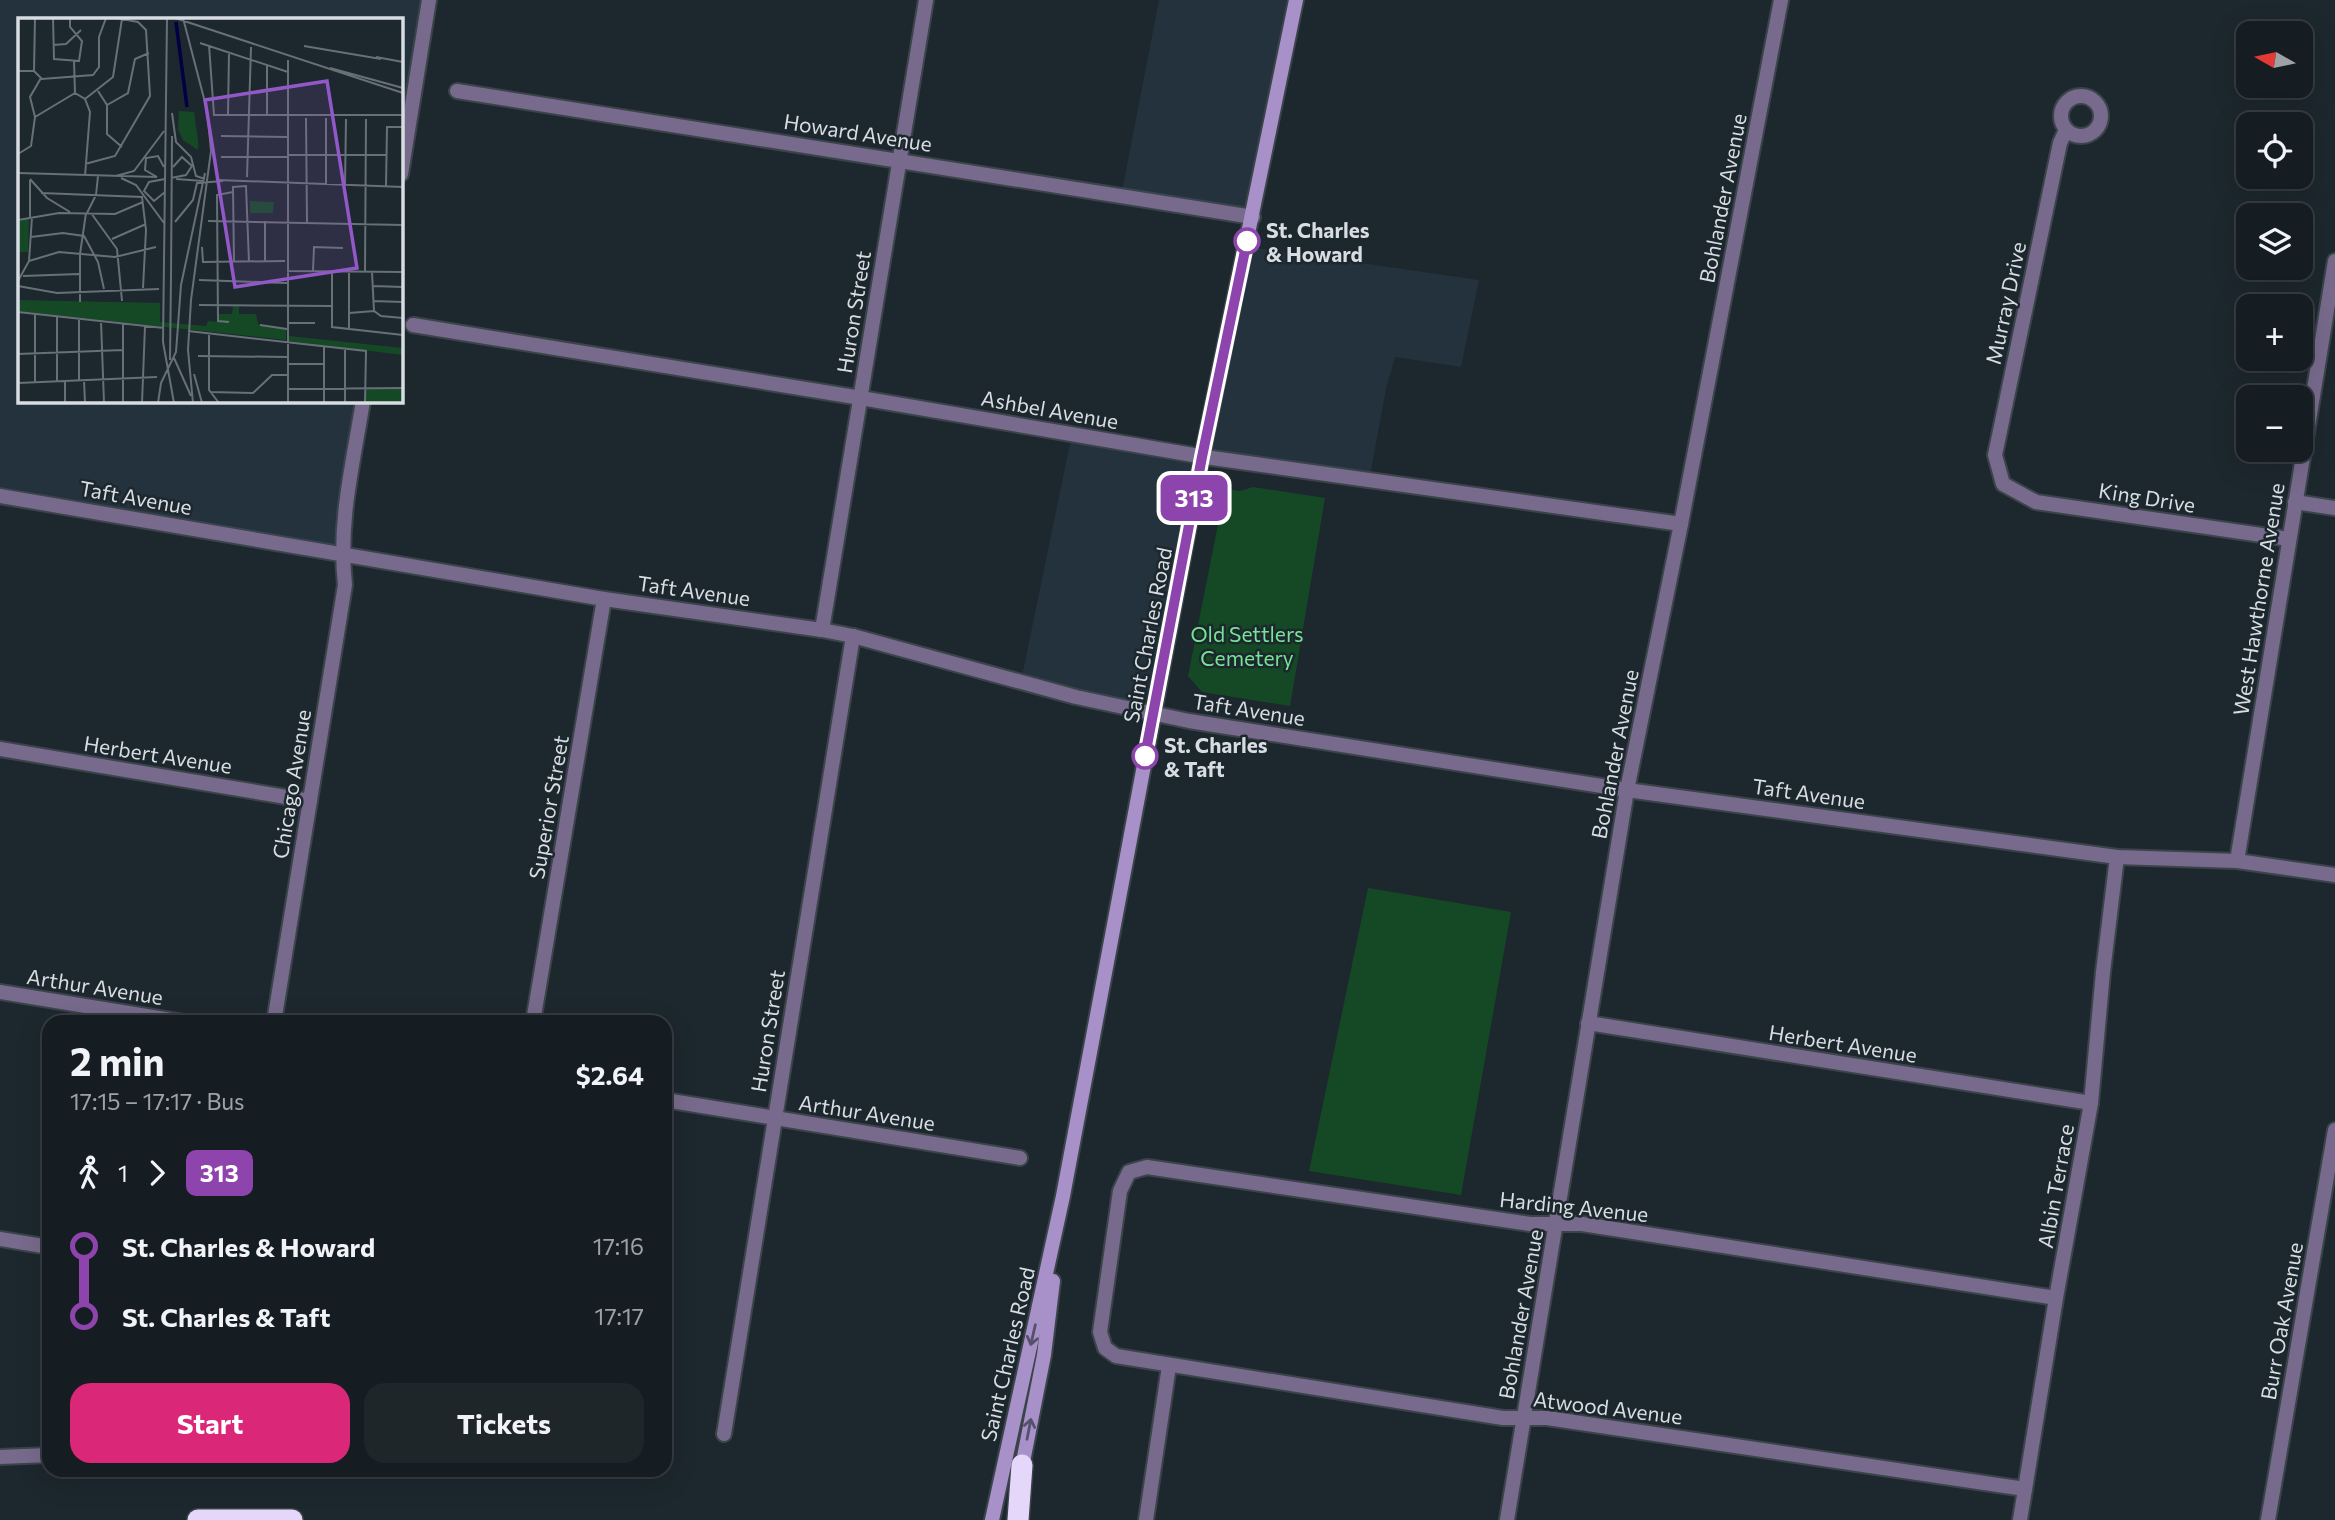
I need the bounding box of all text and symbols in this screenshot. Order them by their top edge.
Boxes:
inset map [18,18,402,402]
north arrow [2236,21,2314,98]
map controls [2236,21,2313,462]
street label: Howard Avenue [782,108,934,156]
street label: Bohlander Avenue [1693,111,1751,285]
button: locate [2236,112,2313,189]
button: layers [2236,203,2313,280]
place label: St. Charles & Howard [1266,217,1370,266]
marker: St. Charles & Howard [1234,228,1260,254]
street label: Murray Drive [1980,239,2030,367]
street label: Huron Street [831,249,875,375]
button: + [2236,294,2313,371]
street label: Ashbel Avenue [979,385,1121,433]
button: − [2236,385,2313,462]
street label: Taft Avenue [78,475,194,519]
line badge: 313 [1154,475,1234,521]
street label: King Drive [2097,477,2197,517]
street label: West Hawthorne Avenue [2227,481,2289,717]
text: 313 [1175,483,1213,512]
street label: Saint Charles Road [1118,545,1176,725]
street label: Taft Avenue [636,570,752,610]
park label: Old Settlers Cemetery [1190,621,1304,670]
street label: Bohlander Avenue [1585,667,1643,841]
street label: Taft Avenue [1191,688,1307,730]
street label: Chicago Avenue [267,708,315,860]
street label: Herbert Avenue [82,730,234,778]
place label: St. Charles & Taft [1164,732,1268,781]
street label: Superior Street [523,733,573,881]
marker: St. Charles & Taft [1132,743,1158,769]
street label: Taft Avenue [1751,773,1867,813]
street label: Arthur Avenue [25,963,165,1009]
street label: Huron Street [745,968,789,1094]
street label: Herbert Avenue [1767,1019,1919,1067]
text: 2 min [70,1037,165,1084]
text: $2.64 [576,1059,644,1090]
text: 17:15 – 17:17 · Bus [70,1087,245,1115]
street label: Arthur Avenue [797,1089,937,1135]
street label: Albin Terrace [2032,1122,2078,1250]
icon: walk [70,1154,108,1192]
icon: forward [138,1154,176,1192]
text: 313 [200,1158,239,1187]
text: 1 [118,1159,128,1187]
street label: Harding Avenue [1498,1186,1650,1226]
street label: Bohlander Avenue [1493,1227,1547,1401]
text: St. Charles & Howard [122,1231,375,1262]
text: 17:16 [593,1232,644,1260]
street label: Burr Oak Avenue [2255,1240,2307,1402]
street label: Saint Charles Road [975,1264,1039,1444]
text: St. Charles & Taft [122,1301,330,1332]
text: 17:17 [595,1302,644,1330]
one-way arrow [1025,1323,1039,1346]
button: Start [70,1383,350,1463]
button: Tickets [364,1383,644,1463]
street label: Atwood Avenue [1532,1385,1684,1429]
one-way arrow [1023,1418,1037,1441]

